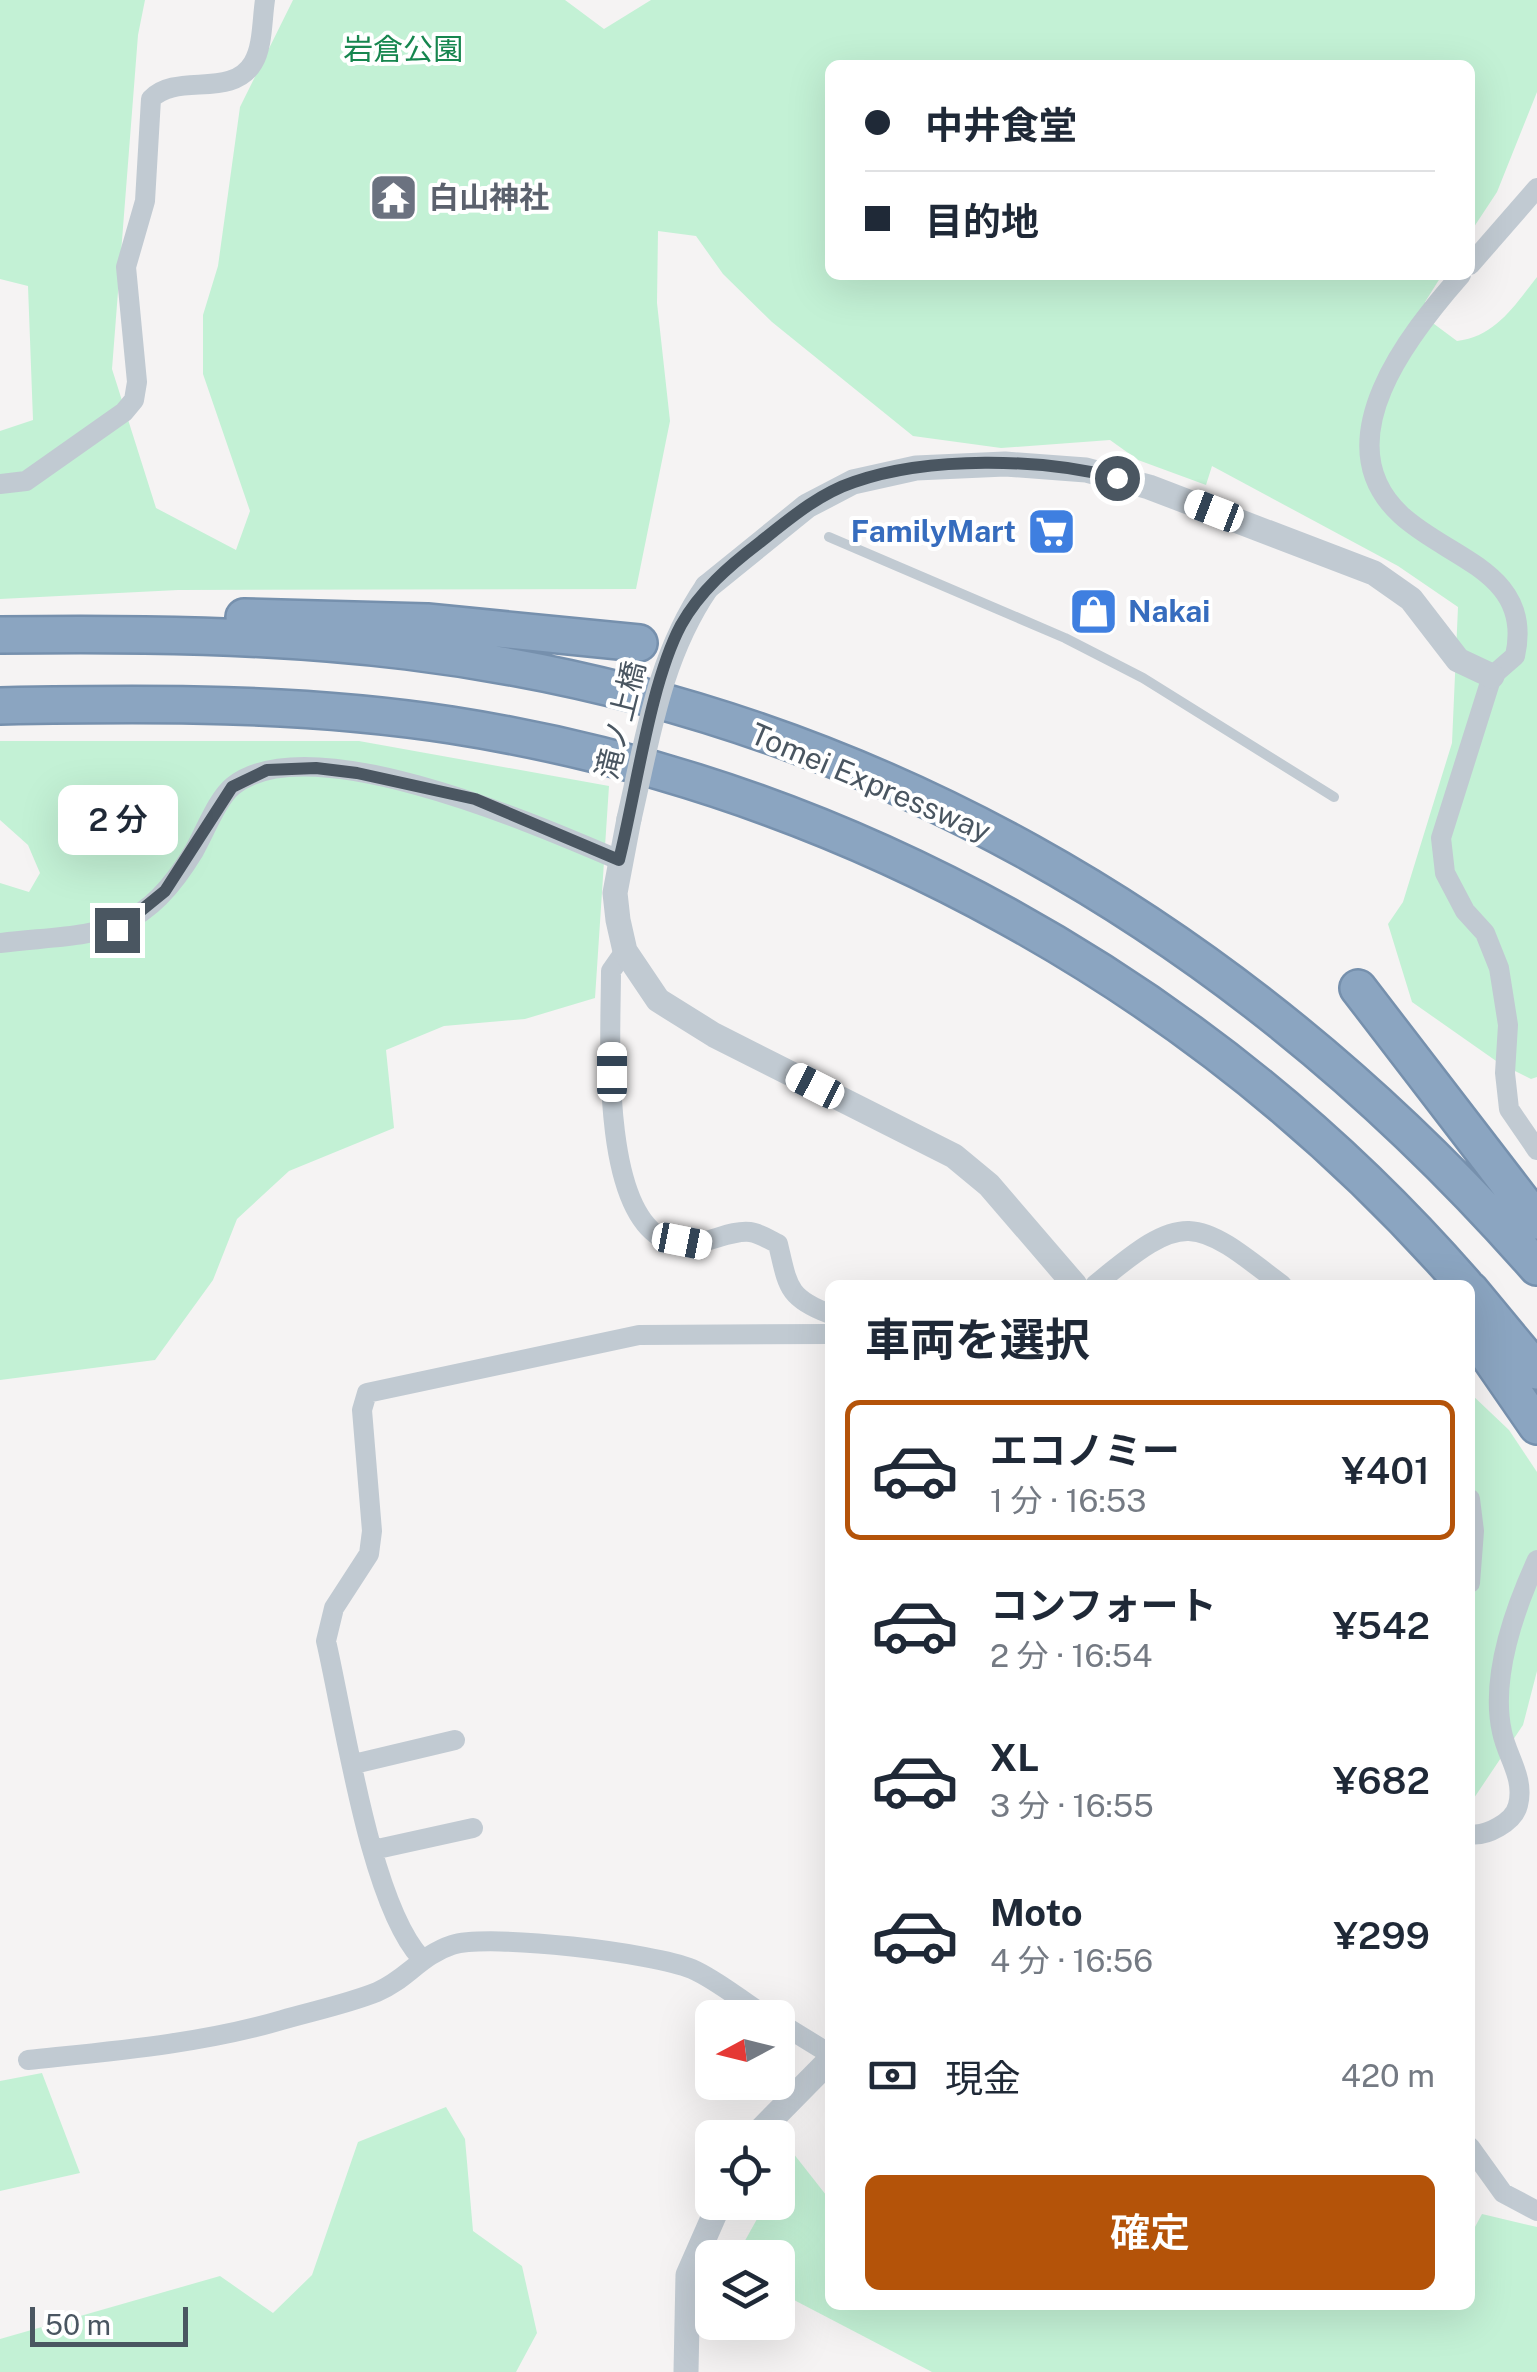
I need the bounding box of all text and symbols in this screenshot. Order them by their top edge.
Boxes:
park label: 岩倉公園 [343,31,463,67]
text: 中井食堂 [925,103,1077,148]
temple icon: 白山神社 [368,171,420,223]
place label: 白山神社 [429,179,549,215]
text: 目的地 [925,199,1039,244]
route start [1095,456,1140,501]
car [1181,486,1247,536]
supermarket icon: FamilyMart [1025,505,1077,557]
place label: FamilyMart [851,513,1016,549]
shop icon: Nakai [1067,585,1119,637]
place label: Nakai [1128,593,1210,629]
street label: 滝ノ上橋 [588,657,652,783]
street label: Tomei Expressway [746,715,996,849]
callout: 2 分 [57,785,177,855]
text: 2 分 [88,801,148,838]
route end [95,908,140,953]
car [597,1042,627,1102]
car [781,1059,849,1113]
car [650,1221,714,1261]
text: 車両を選択 [865,1313,1090,1366]
icon: car [870,1425,960,1515]
text: エコノミー [990,1428,1180,1473]
text: ¥401 [1341,1448,1430,1493]
text: 1 分 · 16:53 [990,1482,1146,1519]
icon: car [870,1580,960,1670]
text: コンフォート [990,1583,1217,1628]
text: ¥542 [1333,1603,1430,1648]
text: 2 分 · 16:54 [990,1637,1152,1674]
icon: car [870,1735,960,1825]
text: XL [990,1735,1039,1780]
text: ¥682 [1333,1758,1430,1803]
text: 3 分 · 16:55 [990,1787,1154,1824]
icon: car [870,1890,960,1980]
text: Moto [990,1890,1083,1935]
text: ¥299 [1334,1913,1430,1958]
text: 4 分 · 16:56 [990,1942,1153,1979]
north arrow [695,2000,795,2100]
map controls [695,2000,795,2340]
icon: cash [865,2048,920,2103]
text: 現金 [945,2056,1021,2101]
text: 420 m [1341,2057,1435,2094]
button: locate [695,2120,795,2220]
button: 確定 [865,2175,1435,2290]
button: layers [695,2240,795,2340]
scale bar [30,2302,188,2346]
text: 50 m [45,2308,111,2341]

